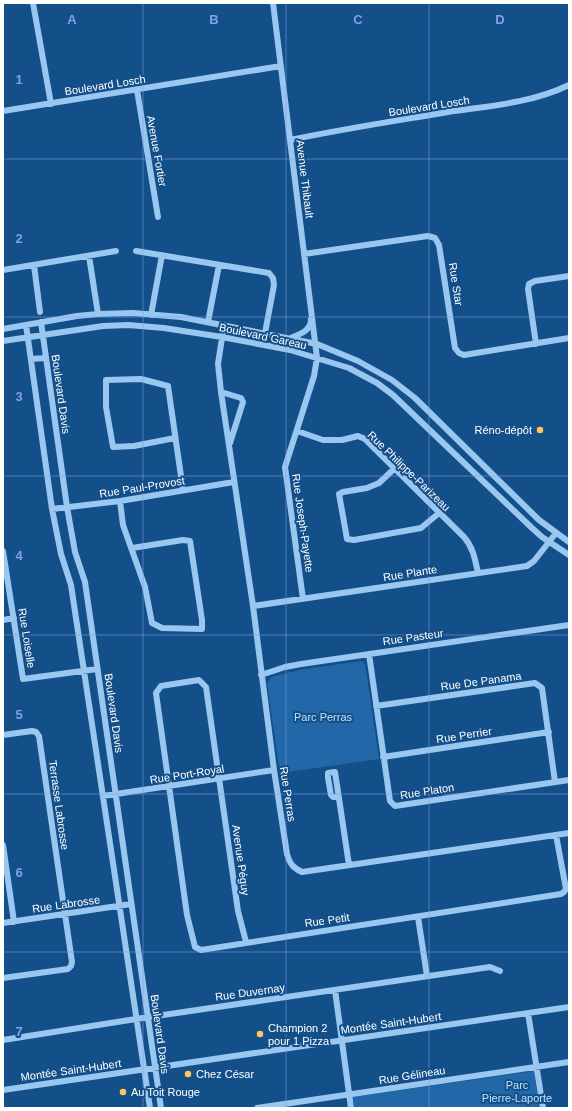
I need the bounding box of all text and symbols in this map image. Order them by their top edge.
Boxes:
text: A [67,12,77,27]
text: B [209,12,219,27]
text: C [353,12,363,27]
text: D [495,12,505,27]
text: 1 [15,72,23,87]
street label: Boulevard Losch [64,73,146,97]
street label: Boulevard Losch [388,94,470,118]
street label: Avenue Fortier [145,115,169,188]
street label: Avenue Thibault [294,139,316,219]
text: 2 [15,231,23,246]
street label: Rue Star [447,262,465,307]
street label: Boulevard Gareau [218,321,308,351]
street label: Boulevard Davis [49,354,73,435]
text: 3 [15,389,23,404]
place label: Réno-dépôt [475,424,532,436]
marker: Réno-dépôt [535,425,545,435]
street label: Rue Philippe-Parizeau [365,429,453,513]
street label: Rue Joseph-Payette [290,473,316,573]
street label: Rue Paul-Provost [98,474,186,500]
text: 4 [15,548,23,563]
street label: Rue Plante [382,563,438,583]
street label: Rue Loiselle [16,607,38,669]
street label: Rue Pasteur [382,627,444,647]
street label: Rue De Panama [440,669,523,693]
street label: Boulevard Davis [102,673,126,754]
text: 5 [15,707,23,722]
park label: Parc Perras [294,711,353,723]
street label: Rue Perrier [435,725,493,745]
street label: Terrasse Labrosse [47,759,71,851]
street label: Rue Port-Royal [149,762,225,786]
street label: Rue Perras [278,766,298,823]
street label: Rue Platon [399,781,455,801]
street label: Avenue Péguy [230,824,252,897]
text: 6 [15,865,23,880]
street label: Rue Labrosse [31,893,101,915]
street label: Rue Petit [304,911,350,929]
street label: Rue Duvernay [214,981,286,1003]
street label: Boulevard Davis [148,994,172,1075]
street label: Montée Saint-Hubert [340,1010,442,1036]
place label: Champion 2 pour 1 Pizza [268,1022,330,1047]
text: 7 [15,1024,23,1039]
marker: Champion 2 pour 1 Pizza [255,1029,265,1039]
street label: Montée Saint-Hubert [20,1057,122,1083]
street label: Rue Gélineau [378,1064,446,1086]
place label: Chez César [196,1068,254,1080]
marker: Chez César [183,1069,193,1079]
park label: Parc Pierre-Laporte [482,1079,552,1104]
place label: Au Toit Rouge [131,1086,200,1098]
marker: Au Toit Rouge [118,1087,128,1097]

